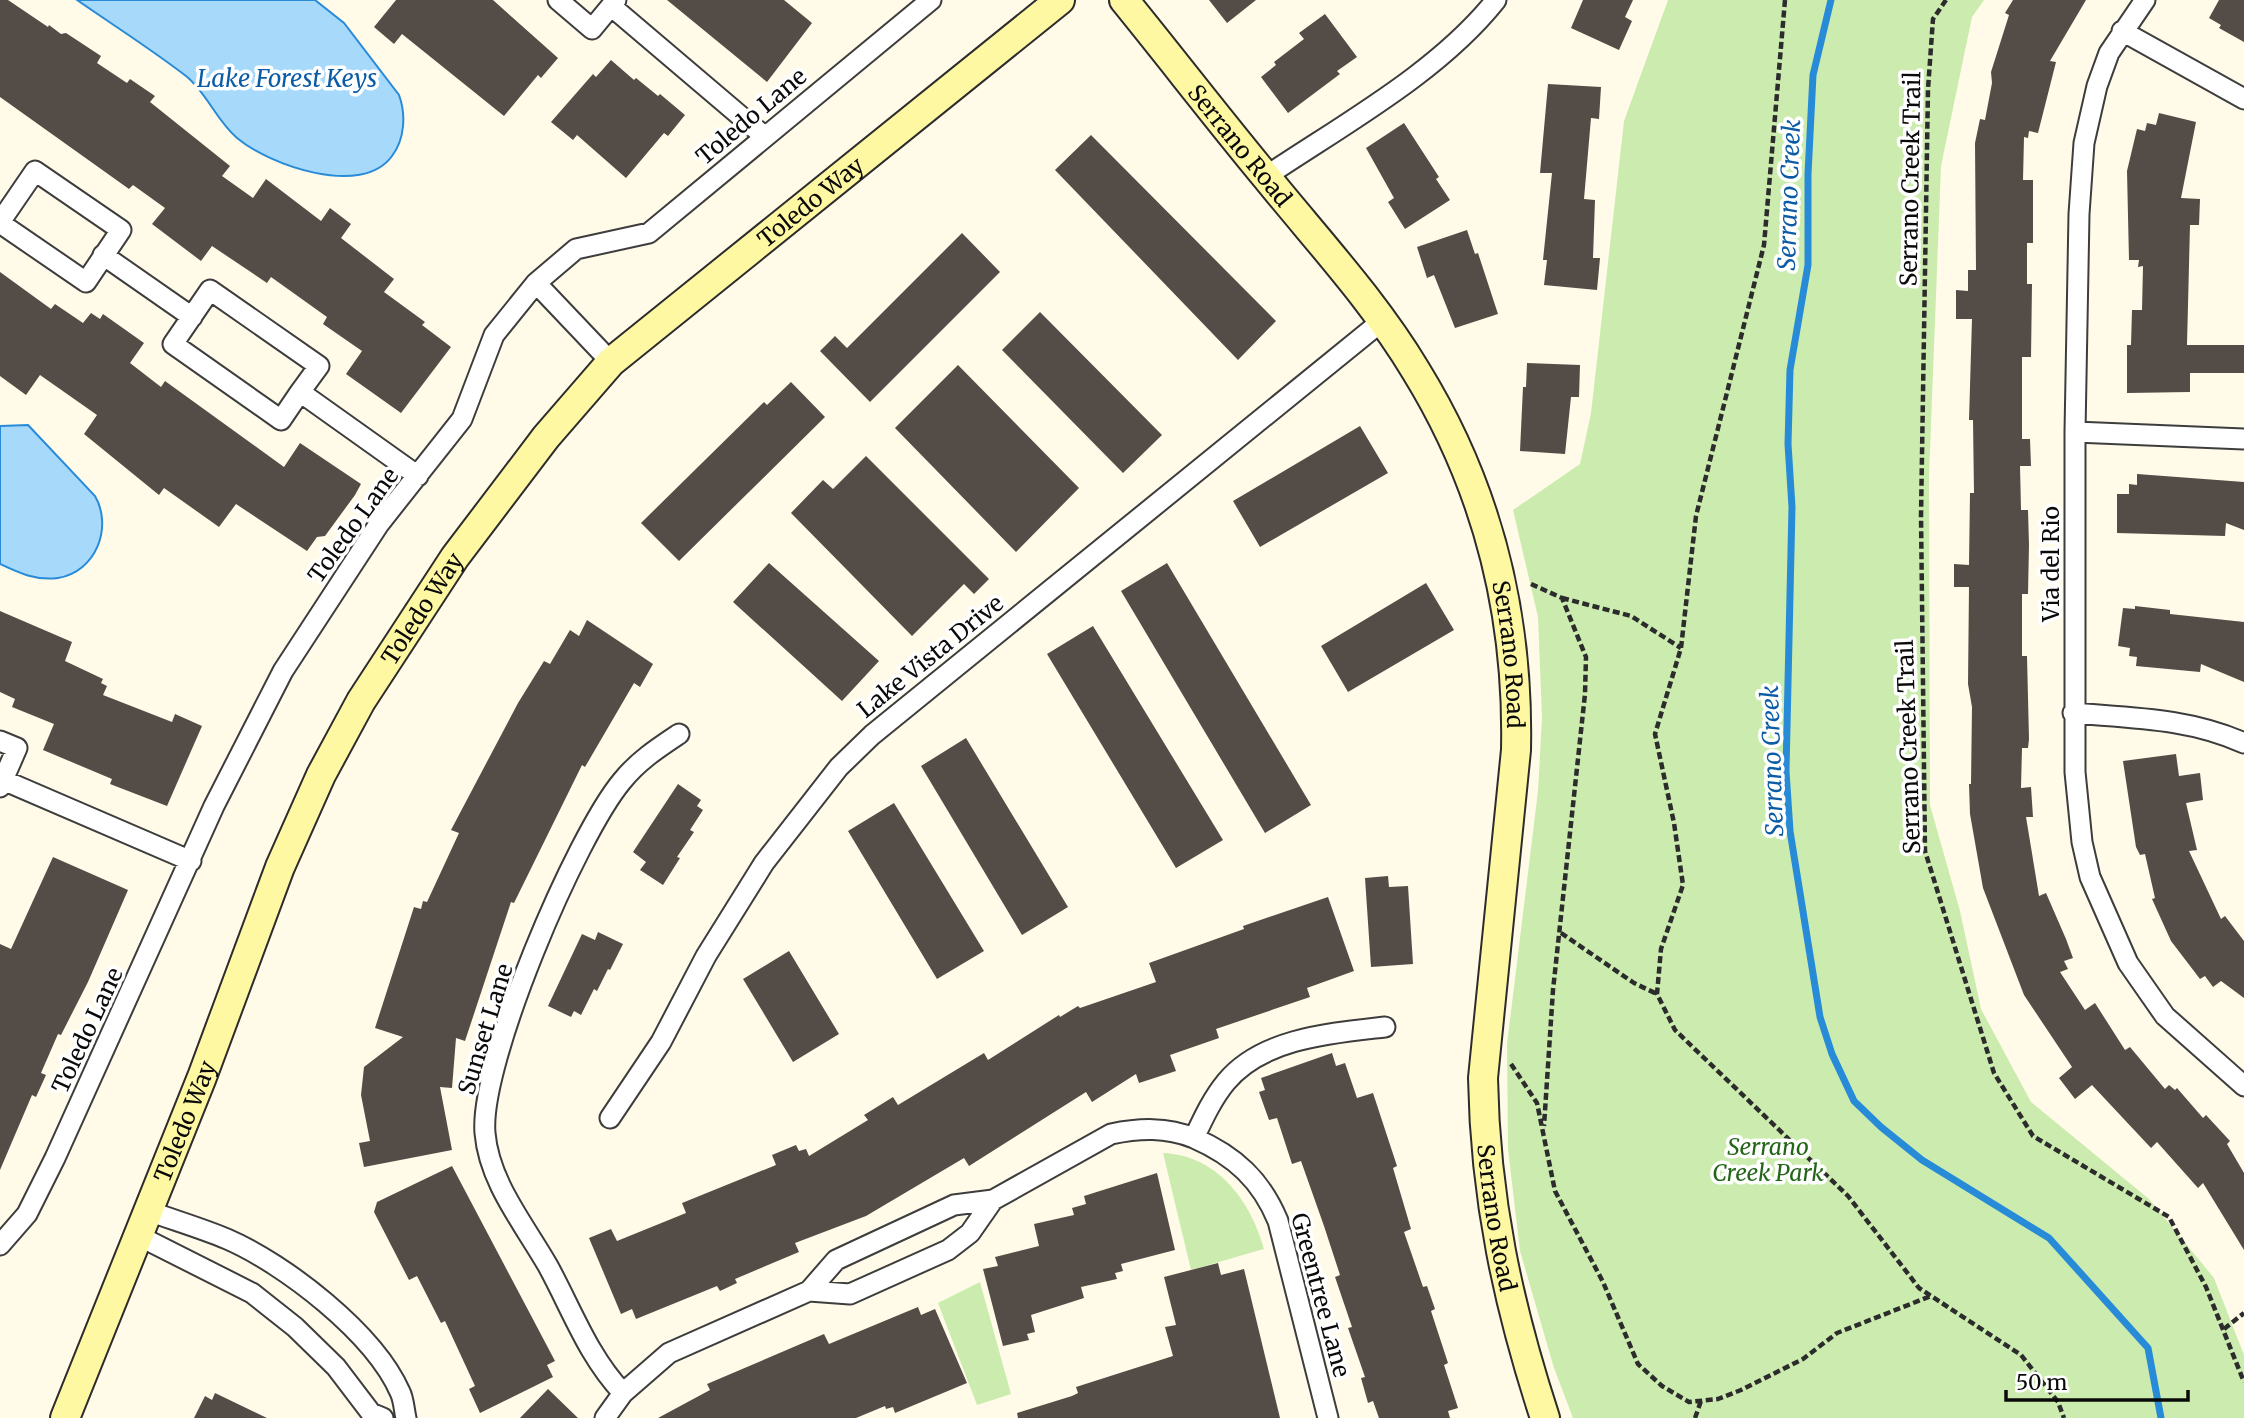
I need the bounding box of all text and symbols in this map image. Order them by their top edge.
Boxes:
street label: Toledo Lane [690,61,812,171]
water label: Lake Forest Keys [197,63,377,94]
street label: Serrano Creek Trail [1894,71,1926,287]
street label: Serrano Road [1182,78,1299,212]
water label: Serrano Creek [1771,119,1807,271]
street label: Toledo Way [751,150,870,253]
street label: Toledo Lane [301,462,405,588]
street label: Via del Rio [2036,506,2065,623]
street label: Toledo Way [374,546,469,670]
street label: Serrano Road [1486,578,1531,729]
street label: Lake Vista Drive [851,588,1009,724]
street label: Serrano Creek Trail [1890,639,1926,855]
water label: Serrano Creek [1754,685,1790,837]
street label: Sunset Lane [451,960,519,1098]
street label: Toledo Lane [45,963,129,1097]
street label: Toledo Way [147,1056,222,1186]
park label: Serrano Creek Park [1712,1132,1824,1187]
street label: Serrano Road [1472,1143,1523,1294]
street label: Greentree Lane [1285,1210,1357,1380]
scale bar [2006,1358,2188,1402]
text: 50 m [2016,1369,2067,1396]

